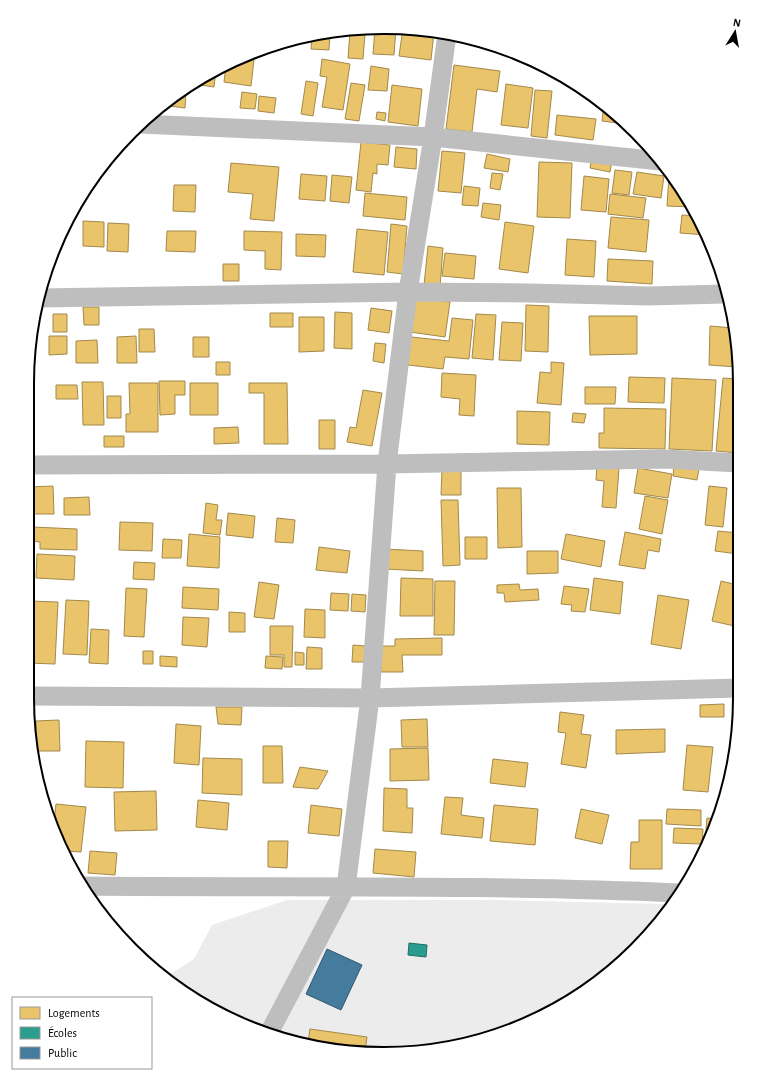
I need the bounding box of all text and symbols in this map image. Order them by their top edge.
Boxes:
north arrow [715,12,755,52]
text: N [732,17,742,29]
legend [12,997,152,1069]
text: Logements [48,1007,100,1019]
text: Écoles [48,1026,77,1039]
text: Public [48,1047,77,1059]

